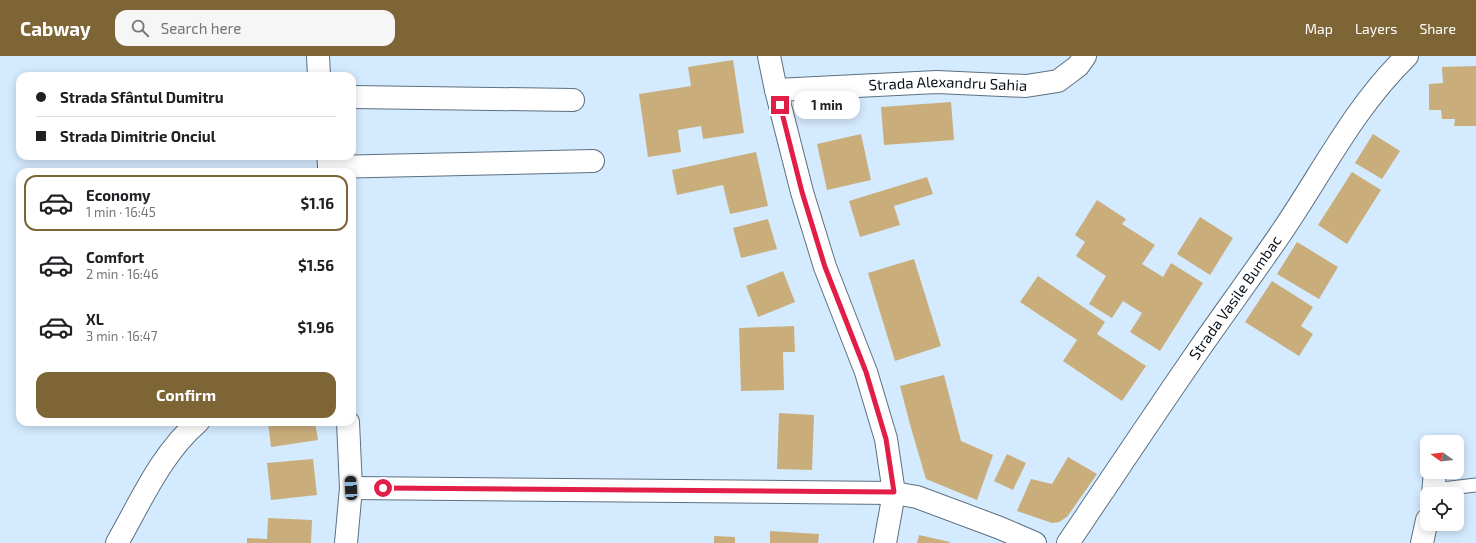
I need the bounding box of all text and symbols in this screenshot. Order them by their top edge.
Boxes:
search box [115,10,395,46]
text: Cabway [20,17,91,40]
icon: search [129,17,151,39]
text: Search here [161,19,241,37]
text: Map [1305,20,1333,37]
text: Layers [1355,20,1397,37]
text: Share [1419,20,1456,37]
street label: Strada Alexandru Sahia [868,72,1028,94]
text: Strada Sfântul Dumitru [60,88,224,106]
callout: 1 min [794,91,860,119]
route end [771,96,789,114]
text: 1 min [811,97,843,113]
text: Strada Dimitrie Onciul [60,127,216,145]
icon: car [38,185,74,221]
text: Economy [86,186,151,204]
text: $1.16 [300,194,334,212]
text: 1 min · 16:45 [86,204,156,220]
street label: Strada Vasile Bumbac [1185,232,1285,363]
icon: car [38,247,74,283]
text: Comfort [86,248,144,266]
text: $1.56 [298,256,334,274]
text: 2 min · 16:46 [86,266,158,282]
icon: car [38,309,74,345]
text: XL [86,310,104,328]
text: $1.96 [297,318,334,336]
text: 3 min · 16:47 [86,328,158,344]
button: Confirm [36,372,336,418]
north arrow [1420,435,1464,479]
map controls [1420,435,1464,531]
car [344,476,358,500]
route start [374,479,392,497]
button: locate [1420,487,1464,531]

